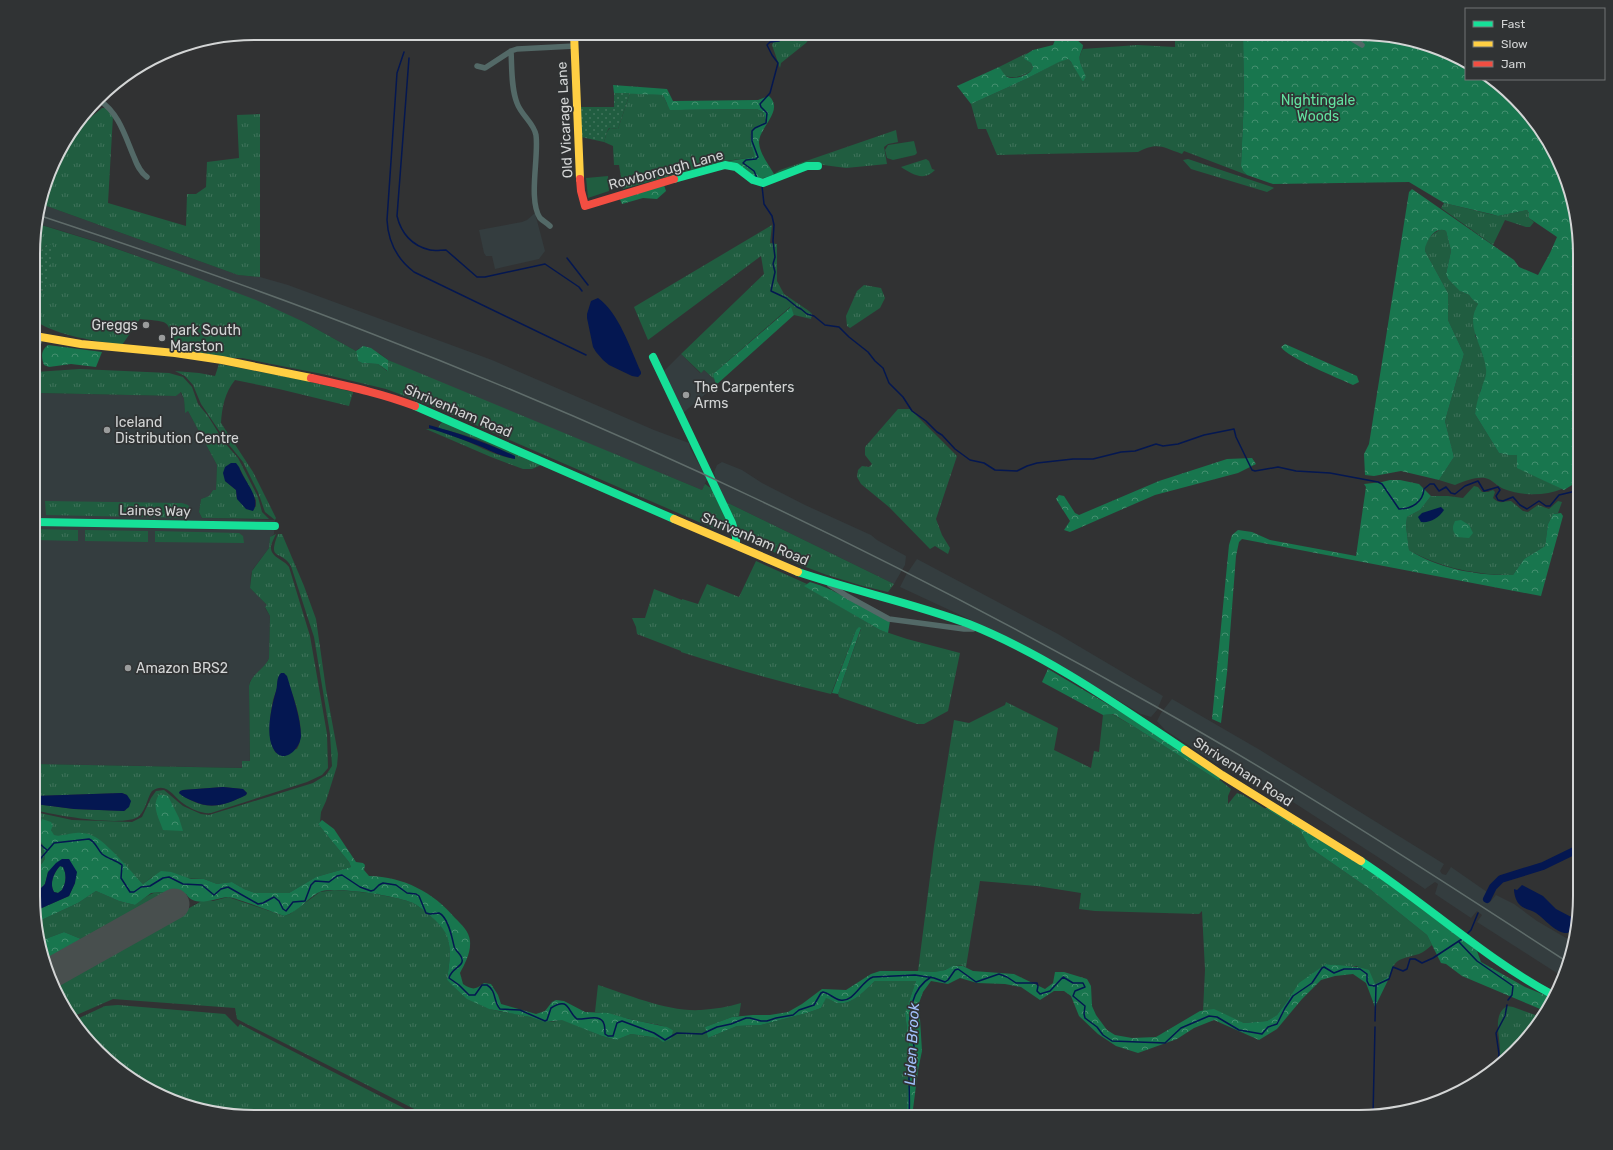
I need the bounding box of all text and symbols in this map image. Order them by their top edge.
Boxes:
legend [1465,8,1605,80]
text: Fast [1501,17,1525,31]
text: Slow [1501,37,1528,51]
text: Jam [1501,57,1526,71]
street label: Old Vicarage Lane [553,61,577,179]
park label: Nightingale Woods [1281,92,1355,125]
street label: Rowborough Lane [607,146,726,194]
place label: Greggs [92,317,138,334]
marker: Greggs [141,320,151,330]
place label: park South Marston [170,322,241,355]
marker: park South Marston [157,333,167,343]
place label: The Carpenters Arms [694,379,794,412]
street label: Shrivenham Road [402,381,514,441]
marker: The Carpenters Arms [681,390,691,400]
place label: Iceland Distribution Centre [115,414,239,447]
marker: Iceland Distribution Centre [102,425,112,435]
street label: Laines Way [119,502,191,520]
street label: Shrivenham Road [699,509,811,569]
place label: Amazon BRS2 [136,660,228,677]
marker: Amazon BRS2 [123,663,133,673]
street label: Shrivenham Road [1190,734,1296,810]
water label: Liden Brook [901,1002,923,1086]

